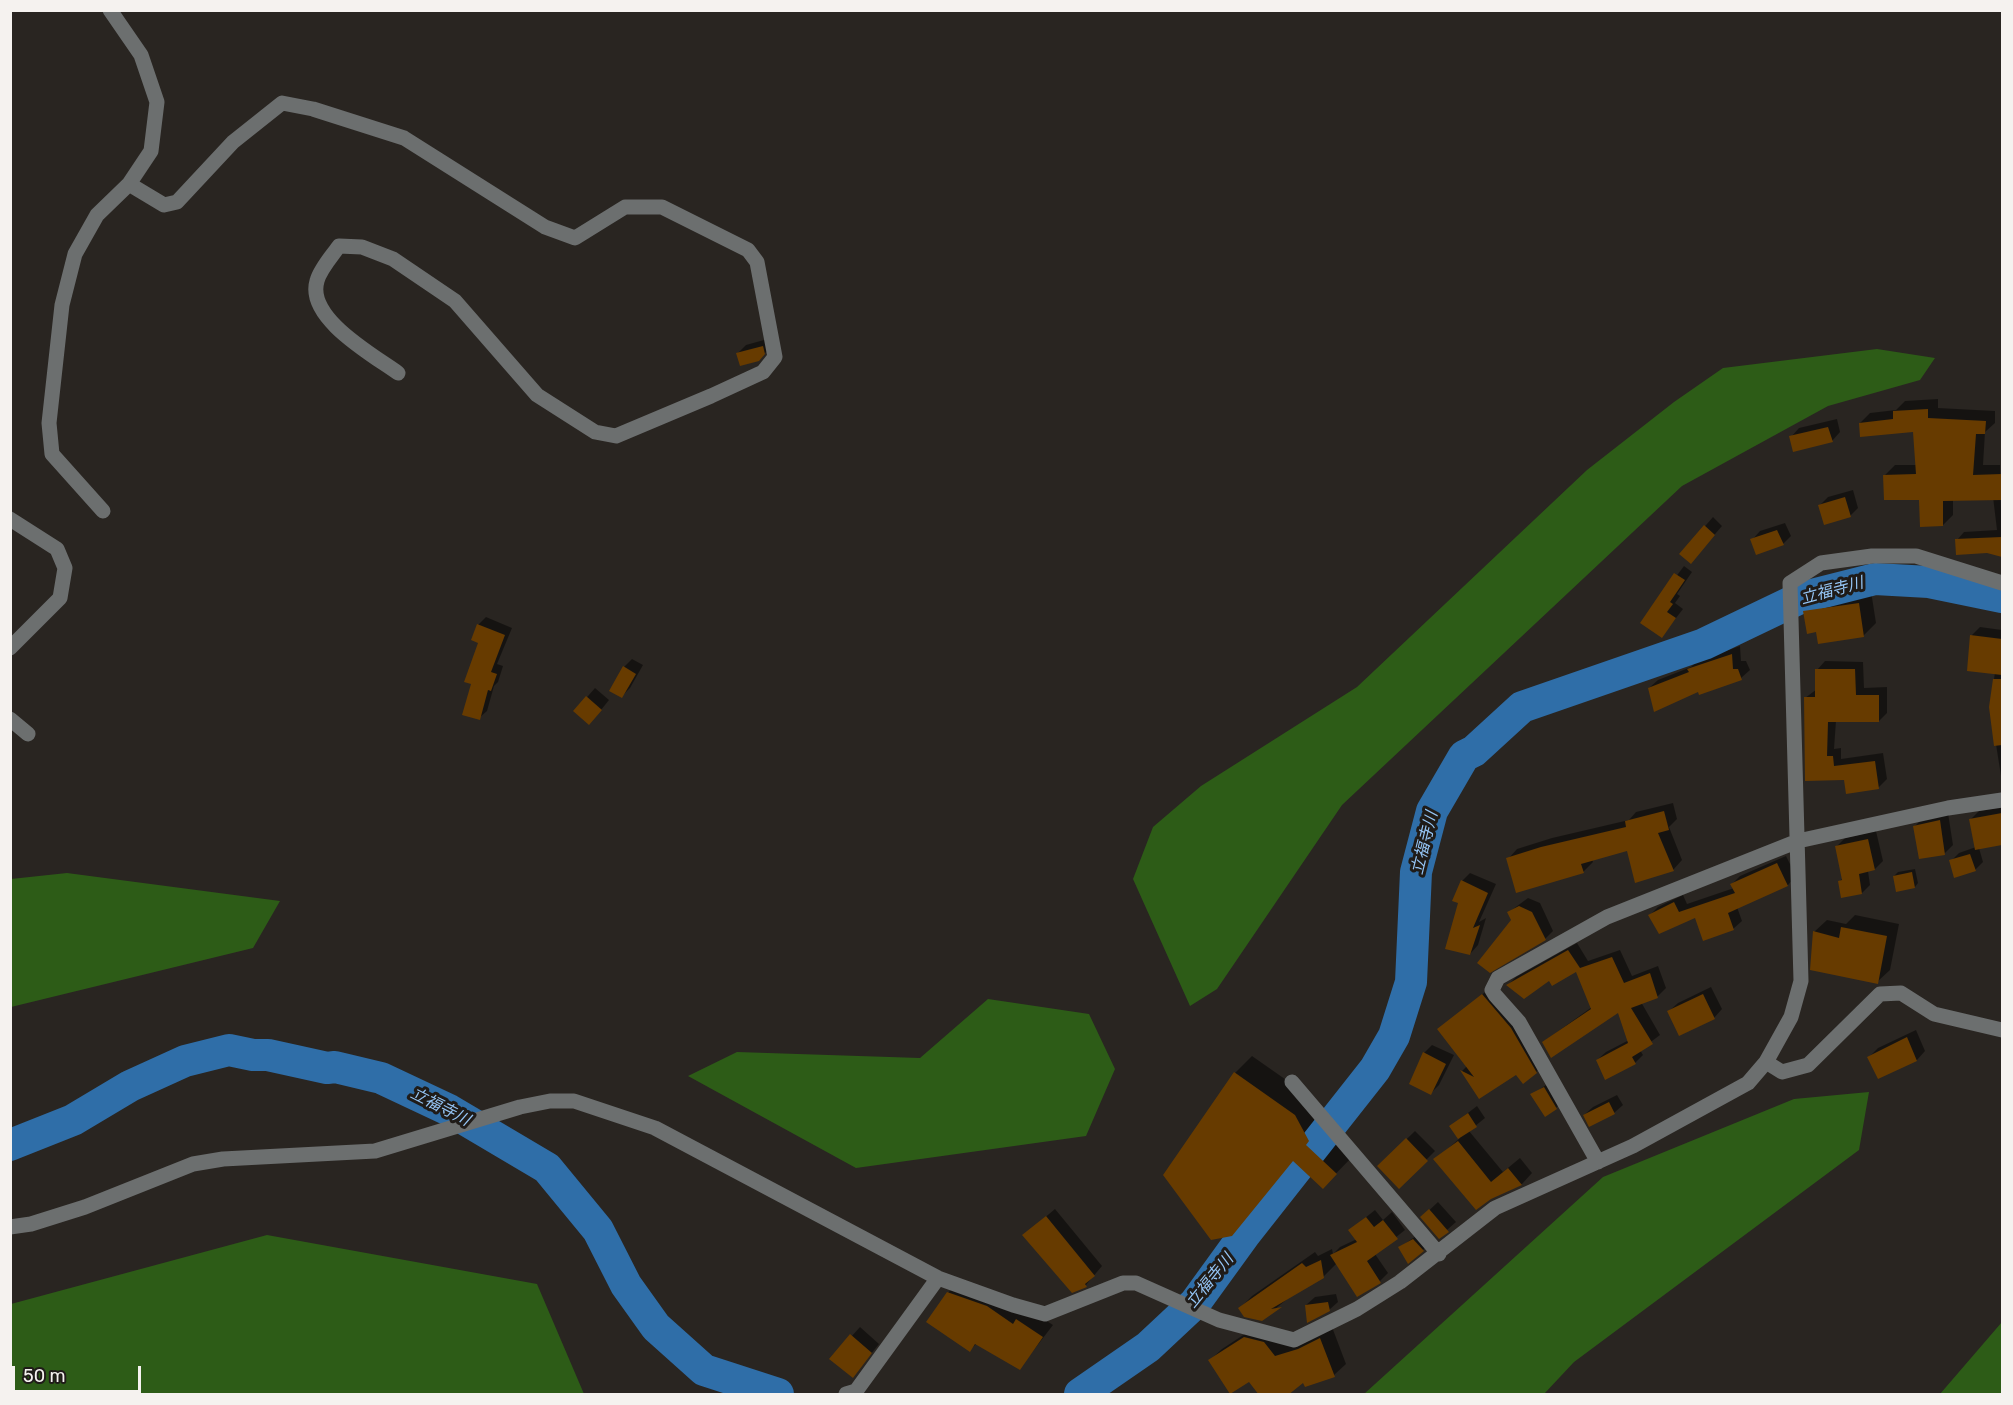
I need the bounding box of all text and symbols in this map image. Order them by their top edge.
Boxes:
water label: 立福寺川 [1799,573,1865,609]
water label: 立福寺川 [1408,810,1442,876]
water label: 立福寺川 [407,1084,473,1130]
water label: 立福寺川 [1182,1250,1238,1312]
scale bar [15,1354,144,1392]
text: 50 m [23,1365,66,1387]

